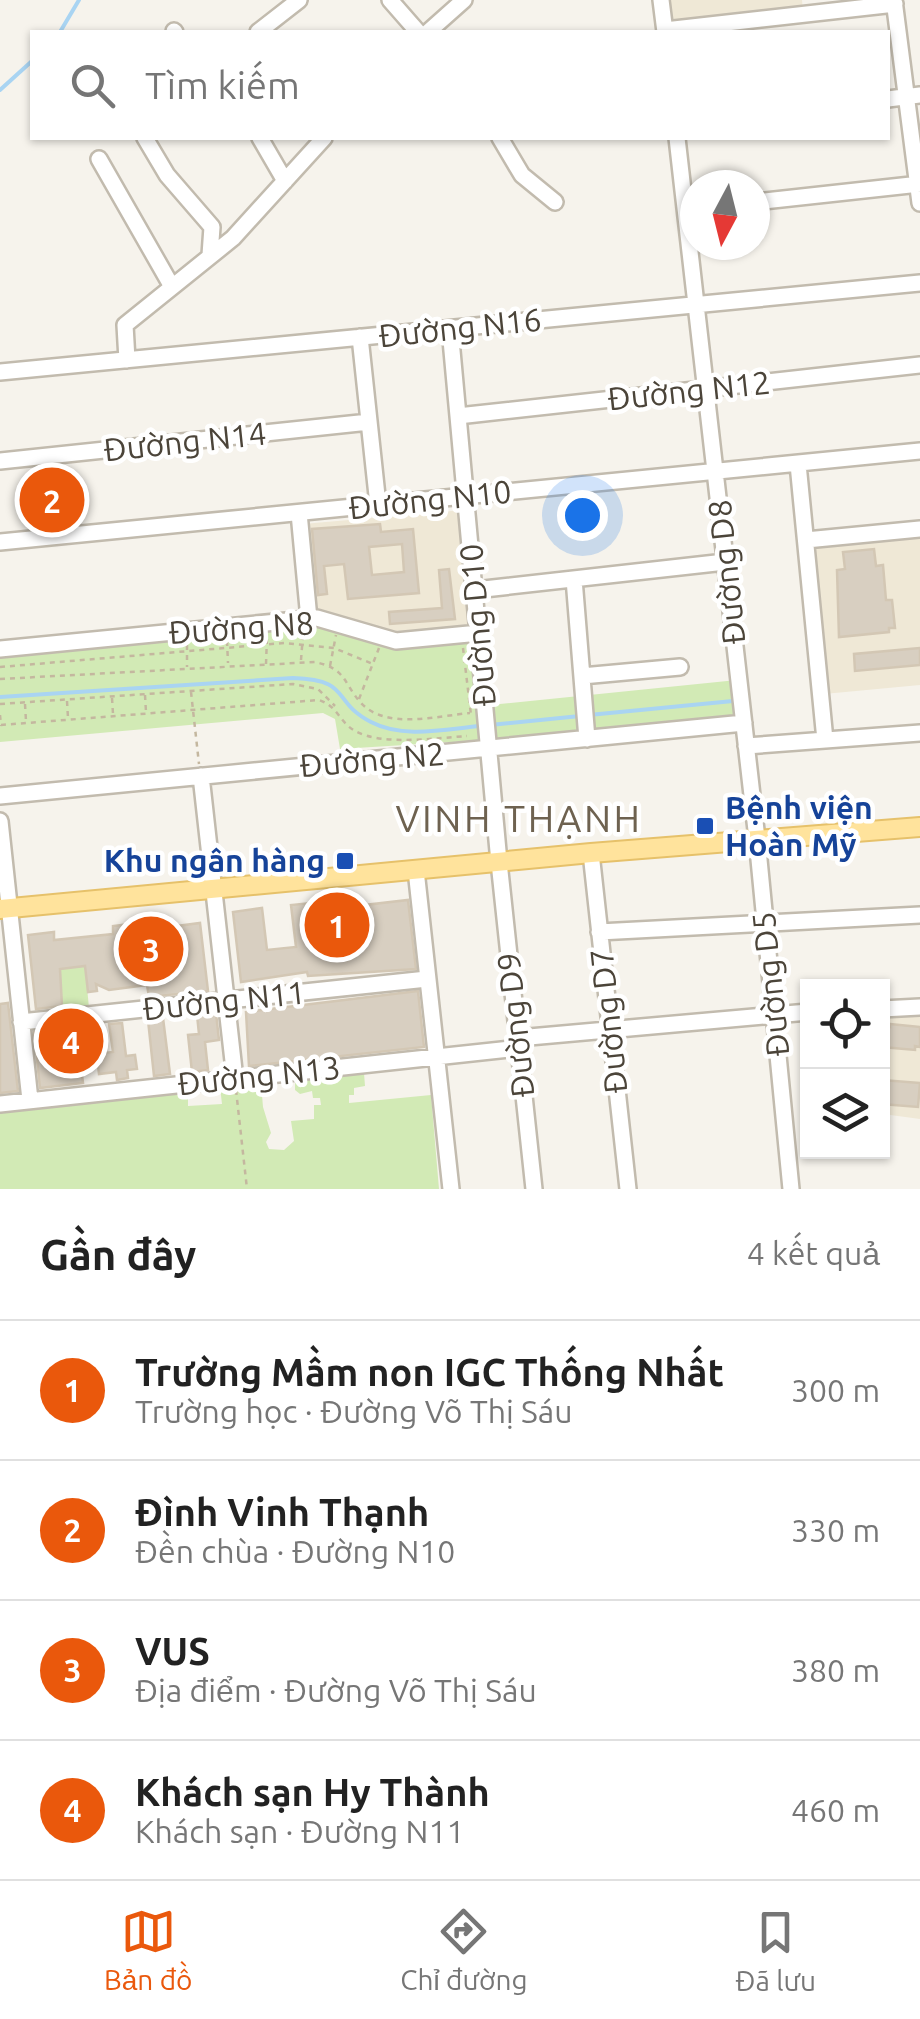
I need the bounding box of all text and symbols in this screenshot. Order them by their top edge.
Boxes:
search box [30,30,890,140]
icon: search [65,58,120,113]
text: Tìm kiếm [145,64,300,106]
north arrow [680,170,770,260]
street label: Đường N16 [377,301,543,353]
street label: Đường N12 [606,364,772,416]
street label: Đường N14 [102,415,268,467]
pin: 2 [20,462,84,538]
street label: Đường N10 [347,473,513,525]
your location [557,490,608,541]
street label: Đường D8 [701,498,752,646]
street label: Đường D10 [452,542,502,708]
street label: Đường N8 [167,604,315,650]
street label: Đường N2 [298,735,446,783]
place label: Bệnh viện Hoàn Mỹ [725,789,873,862]
district label: VINH THẠNH [395,797,643,839]
marker: Bệnh viện Hoàn Mỹ [694,815,716,837]
place label: Khu ngân hàng [104,842,325,878]
marker: Khu ngân hàng [334,850,356,872]
pin: 1 [304,888,370,962]
street label: Đường D5 [745,910,796,1058]
pin: 3 [118,912,184,986]
street label: Đường D7 [583,947,634,1095]
street label: Đường D9 [490,951,541,1099]
street label: Đường N11 [141,974,307,1026]
map controls [800,979,890,1159]
button: locate [800,979,890,1069]
pin: 4 [38,1004,104,1078]
street label: Đường N13 [176,1049,342,1101]
button: layers [800,1069,890,1159]
text: Gần đây [40,1231,196,1278]
text: 4 kết quả [747,1235,880,1271]
text: Trường Mầm non IGC Thống Nhất [135,1351,724,1393]
text: 1 [63,1372,82,1408]
text: 300 m [791,1372,880,1408]
text: Trường học · Đường Võ Thị Sáu [135,1393,573,1429]
text: Đình Vinh Thạnh [135,1491,429,1533]
text: 2 [63,1512,82,1548]
text: 330 m [791,1512,880,1548]
text: Đền chùa · Đường N10 [135,1533,455,1569]
text: VUS [135,1630,210,1672]
text: 3 [63,1652,82,1688]
text: 380 m [791,1652,880,1688]
text: Địa điểm · Đường Võ Thị Sáu [135,1672,537,1708]
text: Khách sạn Hy Thành [135,1771,490,1813]
text: 4 [63,1792,82,1828]
text: 460 m [791,1792,880,1828]
text: Khách sạn · Đường N11 [135,1813,465,1849]
tab: Bản đồ [104,1904,192,1997]
tab: Chỉ đường [400,1904,528,1997]
tab: Đã lưu [735,1905,816,1996]

